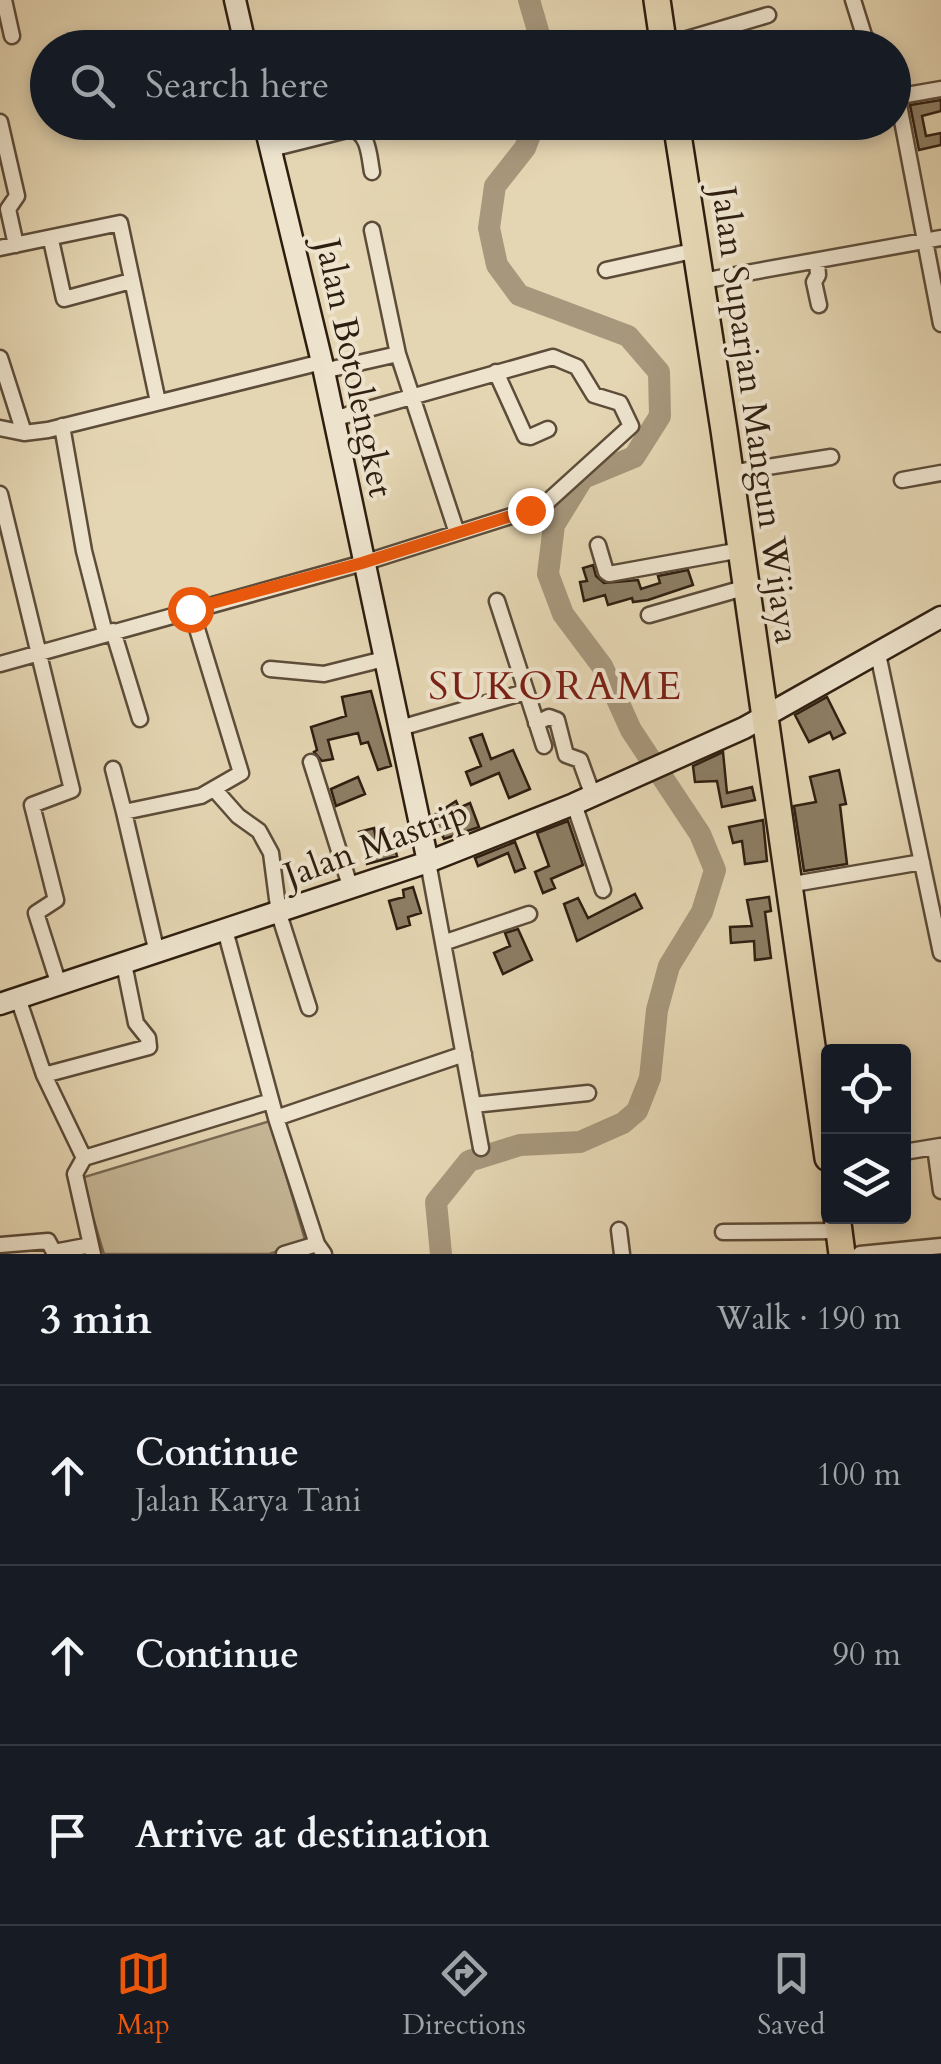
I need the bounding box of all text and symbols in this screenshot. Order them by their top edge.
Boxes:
search box [30,30,911,140]
icon: search [65,58,120,113]
text: Search here [145,59,329,111]
street label: Jalan Suparjan Mangun Wijaya [698,178,811,647]
street label: Jalan Botolengket [302,230,405,502]
route end [508,488,554,534]
route start [168,587,214,633]
district label: SUKORAME [428,659,684,714]
street label: Jalan Mastrip [273,789,475,901]
map controls [821,1044,911,1224]
button: locate [821,1044,911,1134]
button: layers [821,1134,911,1224]
text: 3 min [40,1291,152,1348]
text: Walk · 190 m [716,1297,901,1341]
text: Continue [135,1427,299,1479]
icon: ahead [40,1448,95,1503]
text: 100 m [816,1453,901,1497]
text: Jalan Karya Tani [135,1479,362,1523]
icon: ahead [40,1628,95,1683]
text: Continue [135,1629,299,1681]
text: 90 m [833,1633,901,1677]
icon: arrive [40,1808,95,1863]
text: Arrive at destination [135,1809,490,1861]
tab: Map [116,1946,171,2044]
tab: Directions [402,1946,526,2044]
tab: Saved [757,1946,825,2044]

